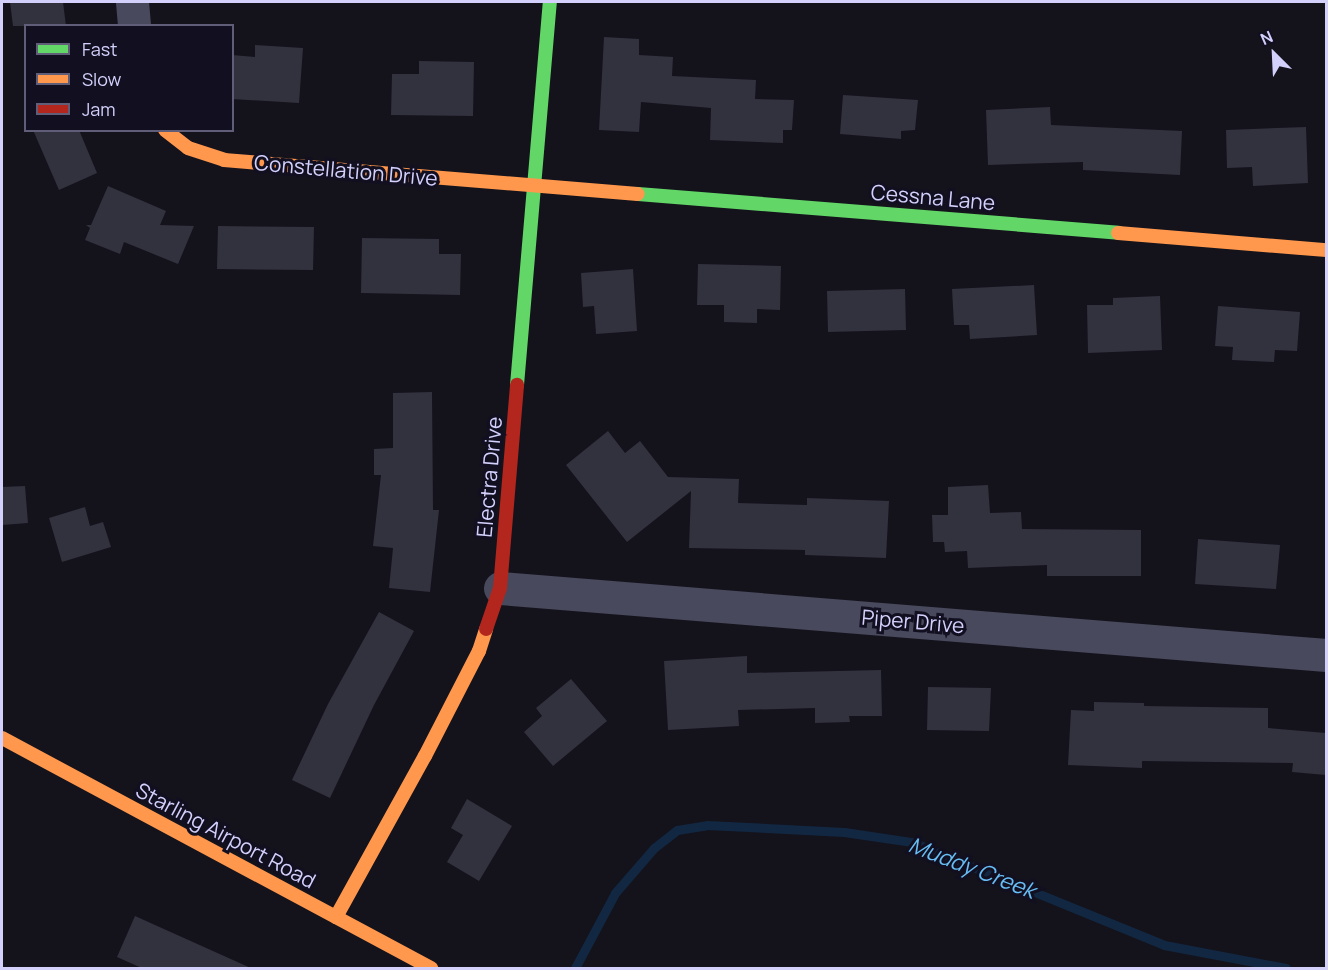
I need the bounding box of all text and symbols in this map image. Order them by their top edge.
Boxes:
legend [24,24,234,132]
north arrow [1244,24,1304,84]
text: N [1257,25,1276,50]
text: Fast [82,37,117,61]
text: Slow [82,67,121,91]
text: Jam [82,97,116,121]
street label: Constellation Drive [253,149,439,191]
street label: Cessna Lane [870,179,996,215]
street label: Electra Drive [471,415,507,539]
street label: Piper Drive [861,604,965,638]
street label: Starling Airport Road [132,777,320,893]
water label: Muddy Creek [905,832,1039,904]

